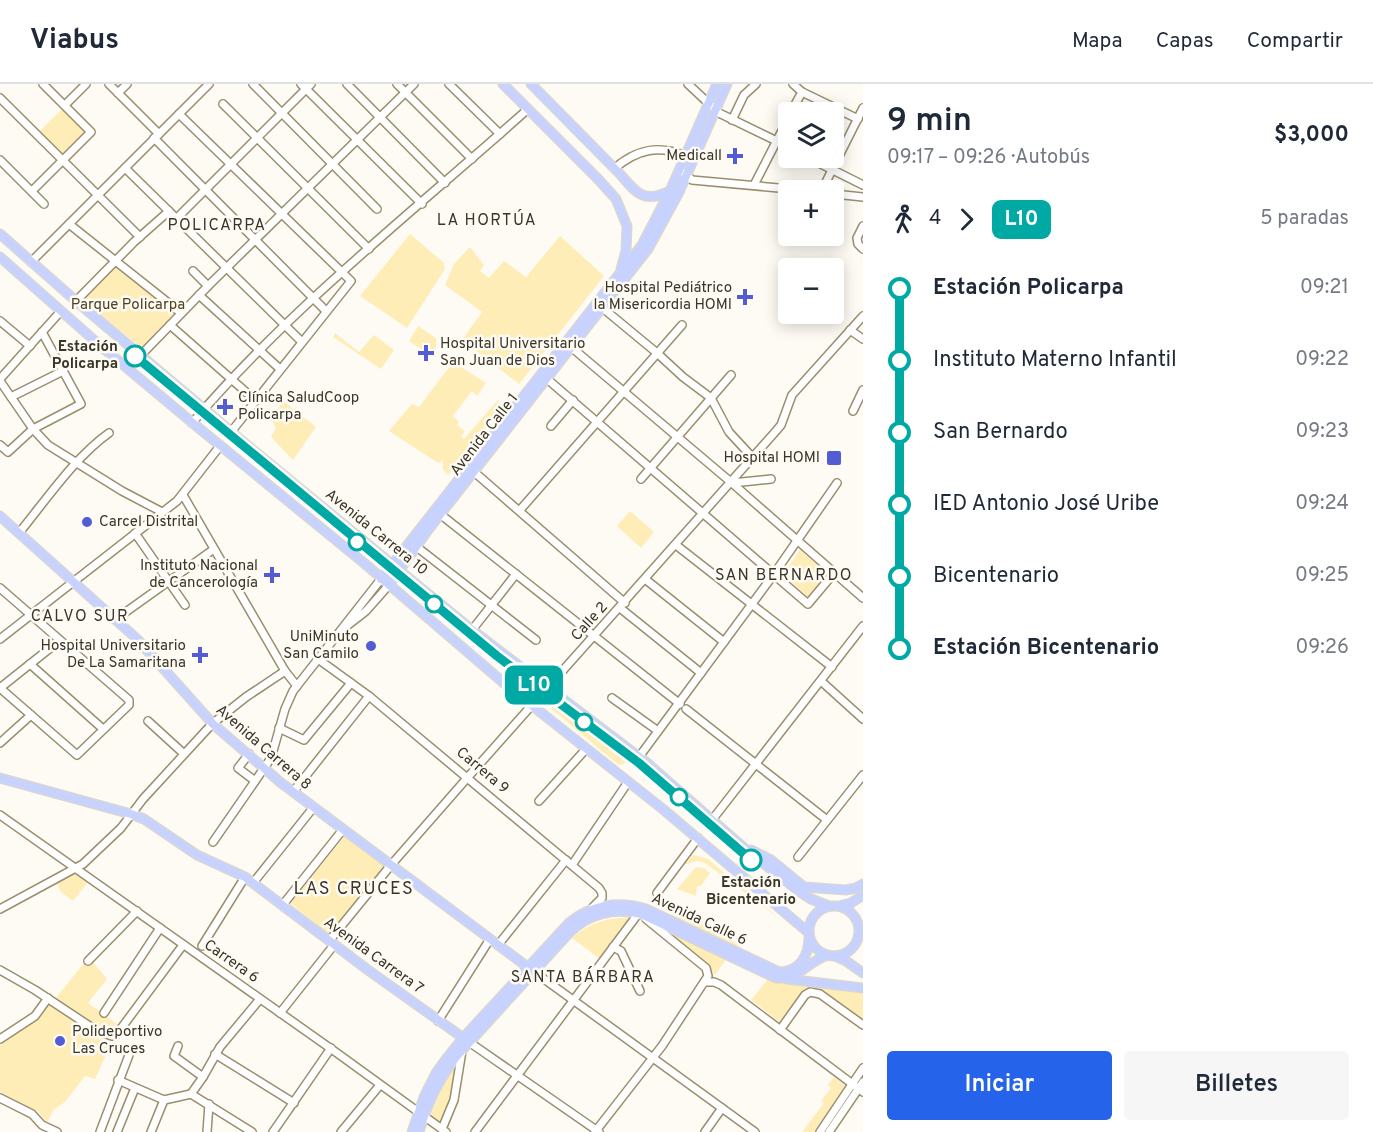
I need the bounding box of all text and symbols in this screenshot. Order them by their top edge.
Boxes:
text: Viabus [30,23,119,59]
text: Mapa [1072,28,1123,55]
text: Capas [1156,28,1214,55]
text: Compartir [1247,28,1343,55]
text: 9 min [887,101,972,143]
map controls [778,102,844,324]
button: layers [778,102,844,168]
text: $3,000 [1274,122,1349,149]
text: 09:17 – 09:26 · Autobús [887,145,1090,171]
place label: Medicall [666,147,722,166]
marker: Medicall [726,147,744,165]
button: + [778,180,844,246]
icon: walk [887,203,920,236]
icon: forward [950,203,983,236]
text: 4 [929,206,941,232]
text: L10 [1004,206,1039,233]
text: 5 paradas [1260,206,1349,232]
district label: LA HORTÚA [437,209,537,231]
district label: POLICARPA [167,216,267,236]
button: − [778,258,844,324]
text: Estación Policarpa [933,275,1124,302]
text: 09:21 [1300,275,1349,301]
place label: Hospital Pediátrico la Misericordia HOMI [594,279,732,315]
marker: Hospital Pediátrico la Misericordia HOMI [736,288,754,306]
park label: Parque Policarpa [71,296,185,315]
place label: Hospital Universitario San Juan de Dios [440,335,585,371]
place label: Estación Policarpa [52,338,118,374]
marker: Hospital Universitario San Juan de Dios [417,344,435,362]
marker: Estación Policarpa [124,345,146,367]
text: Instituto Materno Infantil [933,347,1177,374]
text: 09:22 [1295,347,1349,373]
place label: Clínica SaludCoop Policarpa [238,389,359,425]
street label: Avenida Calle 1 [447,390,523,480]
marker: Clínica SaludCoop Policarpa [216,398,234,416]
text: San Bernardo [933,419,1068,446]
text: 09:23 [1295,419,1349,445]
place label: Hospital HOMI [723,449,820,468]
marker: Hospital HOMI [825,449,843,467]
street label: Avenida Carrera 10 [321,486,431,580]
text: IED Antonio José Uribe [933,491,1159,518]
text: 09:24 [1295,491,1349,517]
place label: Carcel Distrital [99,513,198,532]
marker: Carcel Distrital [80,515,94,529]
unlabelled marker [348,533,366,551]
place label: Instituto Nacional de Cancerología [140,557,258,593]
text: Bicentenario [933,563,1059,590]
text: 09:25 [1295,563,1349,589]
marker: Instituto Nacional de Cancerología [263,566,281,584]
district label: SAN BERNARDO [715,566,853,586]
unlabelled marker [425,595,443,613]
street label: Calle 2 [567,598,613,646]
district label: CALVO SUR [31,607,129,627]
place label: UniMinuto San Camilo [283,628,359,664]
text: Estación Bicentenario [933,635,1159,662]
text: 09:26 [1296,635,1349,661]
place label: Hospital Universitario De La Samaritana [41,637,186,673]
marker: UniMinuto San Camilo [364,639,378,653]
marker: Hospital Universitario De La Samaritana [191,646,209,664]
line badge: L10 [500,666,568,704]
text: L10 [517,672,551,699]
street label: Avenida Carrera 8 [211,701,315,795]
unlabelled marker [575,713,593,731]
street label: Carrera 9 [452,743,512,799]
unlabelled marker [670,788,688,806]
marker: Estación Bicentenario [740,849,762,871]
place label: Estación Bicentenario [706,874,796,910]
district label: LAS CRUCES [294,878,414,901]
street label: Avenida Calle 6 [648,890,750,950]
street label: Avenida Carrera 7 [319,913,427,999]
street label: Carrera 6 [200,936,262,988]
district label: SANTA BÁRBARA [511,966,655,988]
place label: Polideportivo Las Cruces [72,1023,162,1059]
marker: Polideportivo Las Cruces [53,1034,67,1048]
button: Iniciar [887,1051,1112,1120]
button: Billetes [1124,1051,1349,1120]

